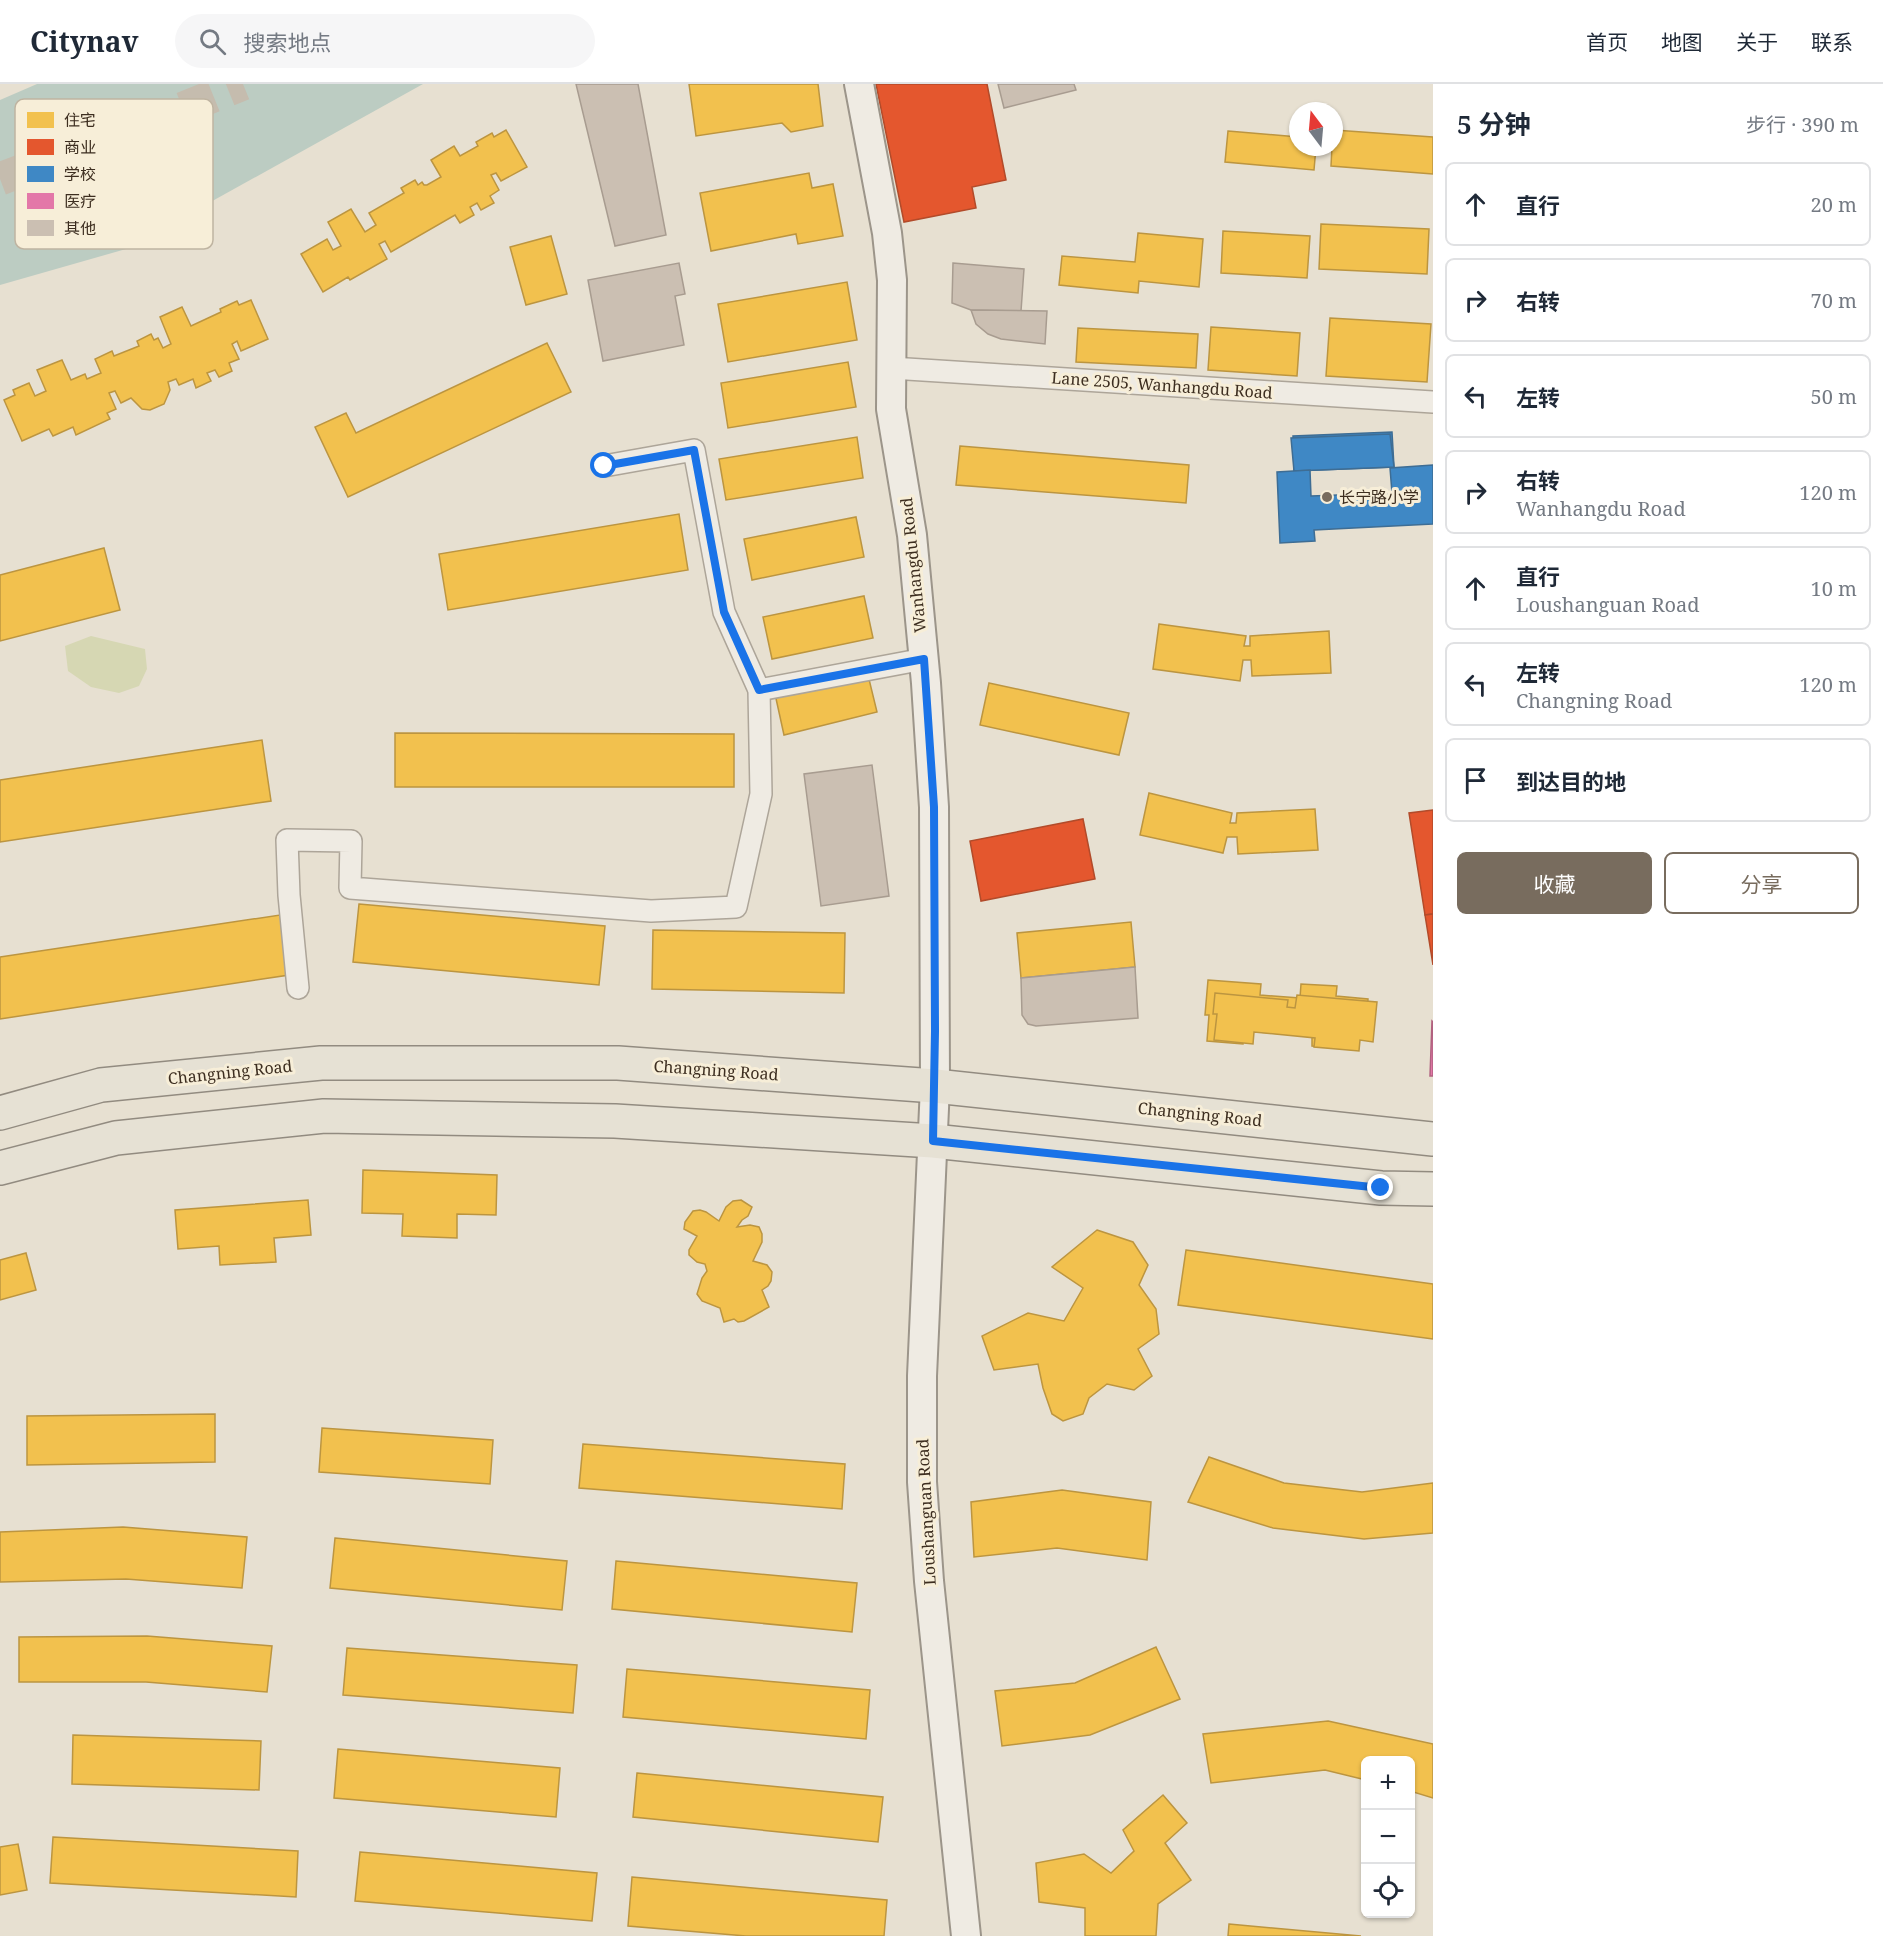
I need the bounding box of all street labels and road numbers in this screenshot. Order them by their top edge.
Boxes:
street label: Lane 2505, Wanhangdu Road [1051,366,1274,404]
street label: Wanhangdu Road [895,496,931,634]
street label: Changning Road [167,1055,293,1089]
street label: Changning Road [653,1055,779,1085]
street label: Changning Road [1137,1097,1263,1131]
street label: Loushanguan Road [911,1438,941,1586]

